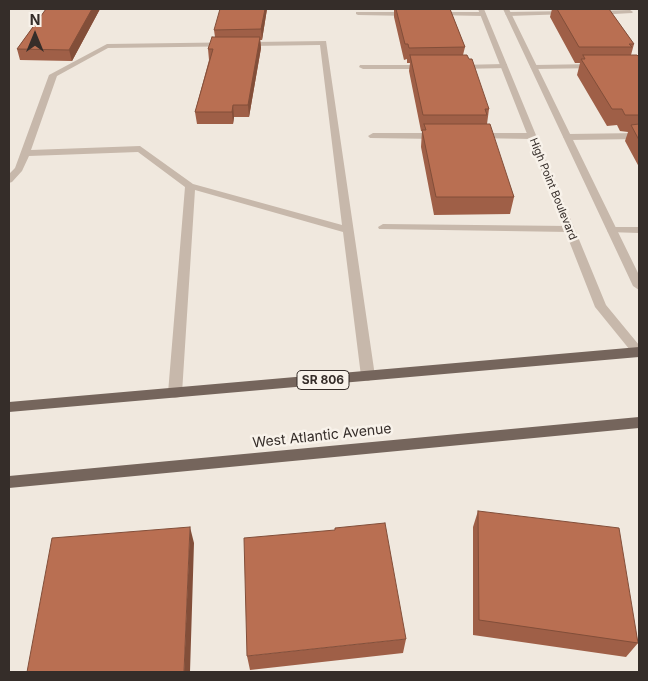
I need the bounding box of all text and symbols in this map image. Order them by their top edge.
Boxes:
north arrow [10,10,60,60]
text: N [30,11,40,28]
street label: High Point Boulevard [527,136,579,242]
road number: SR 806 [297,370,349,390]
street label: West Atlantic Avenue [252,420,392,452]

